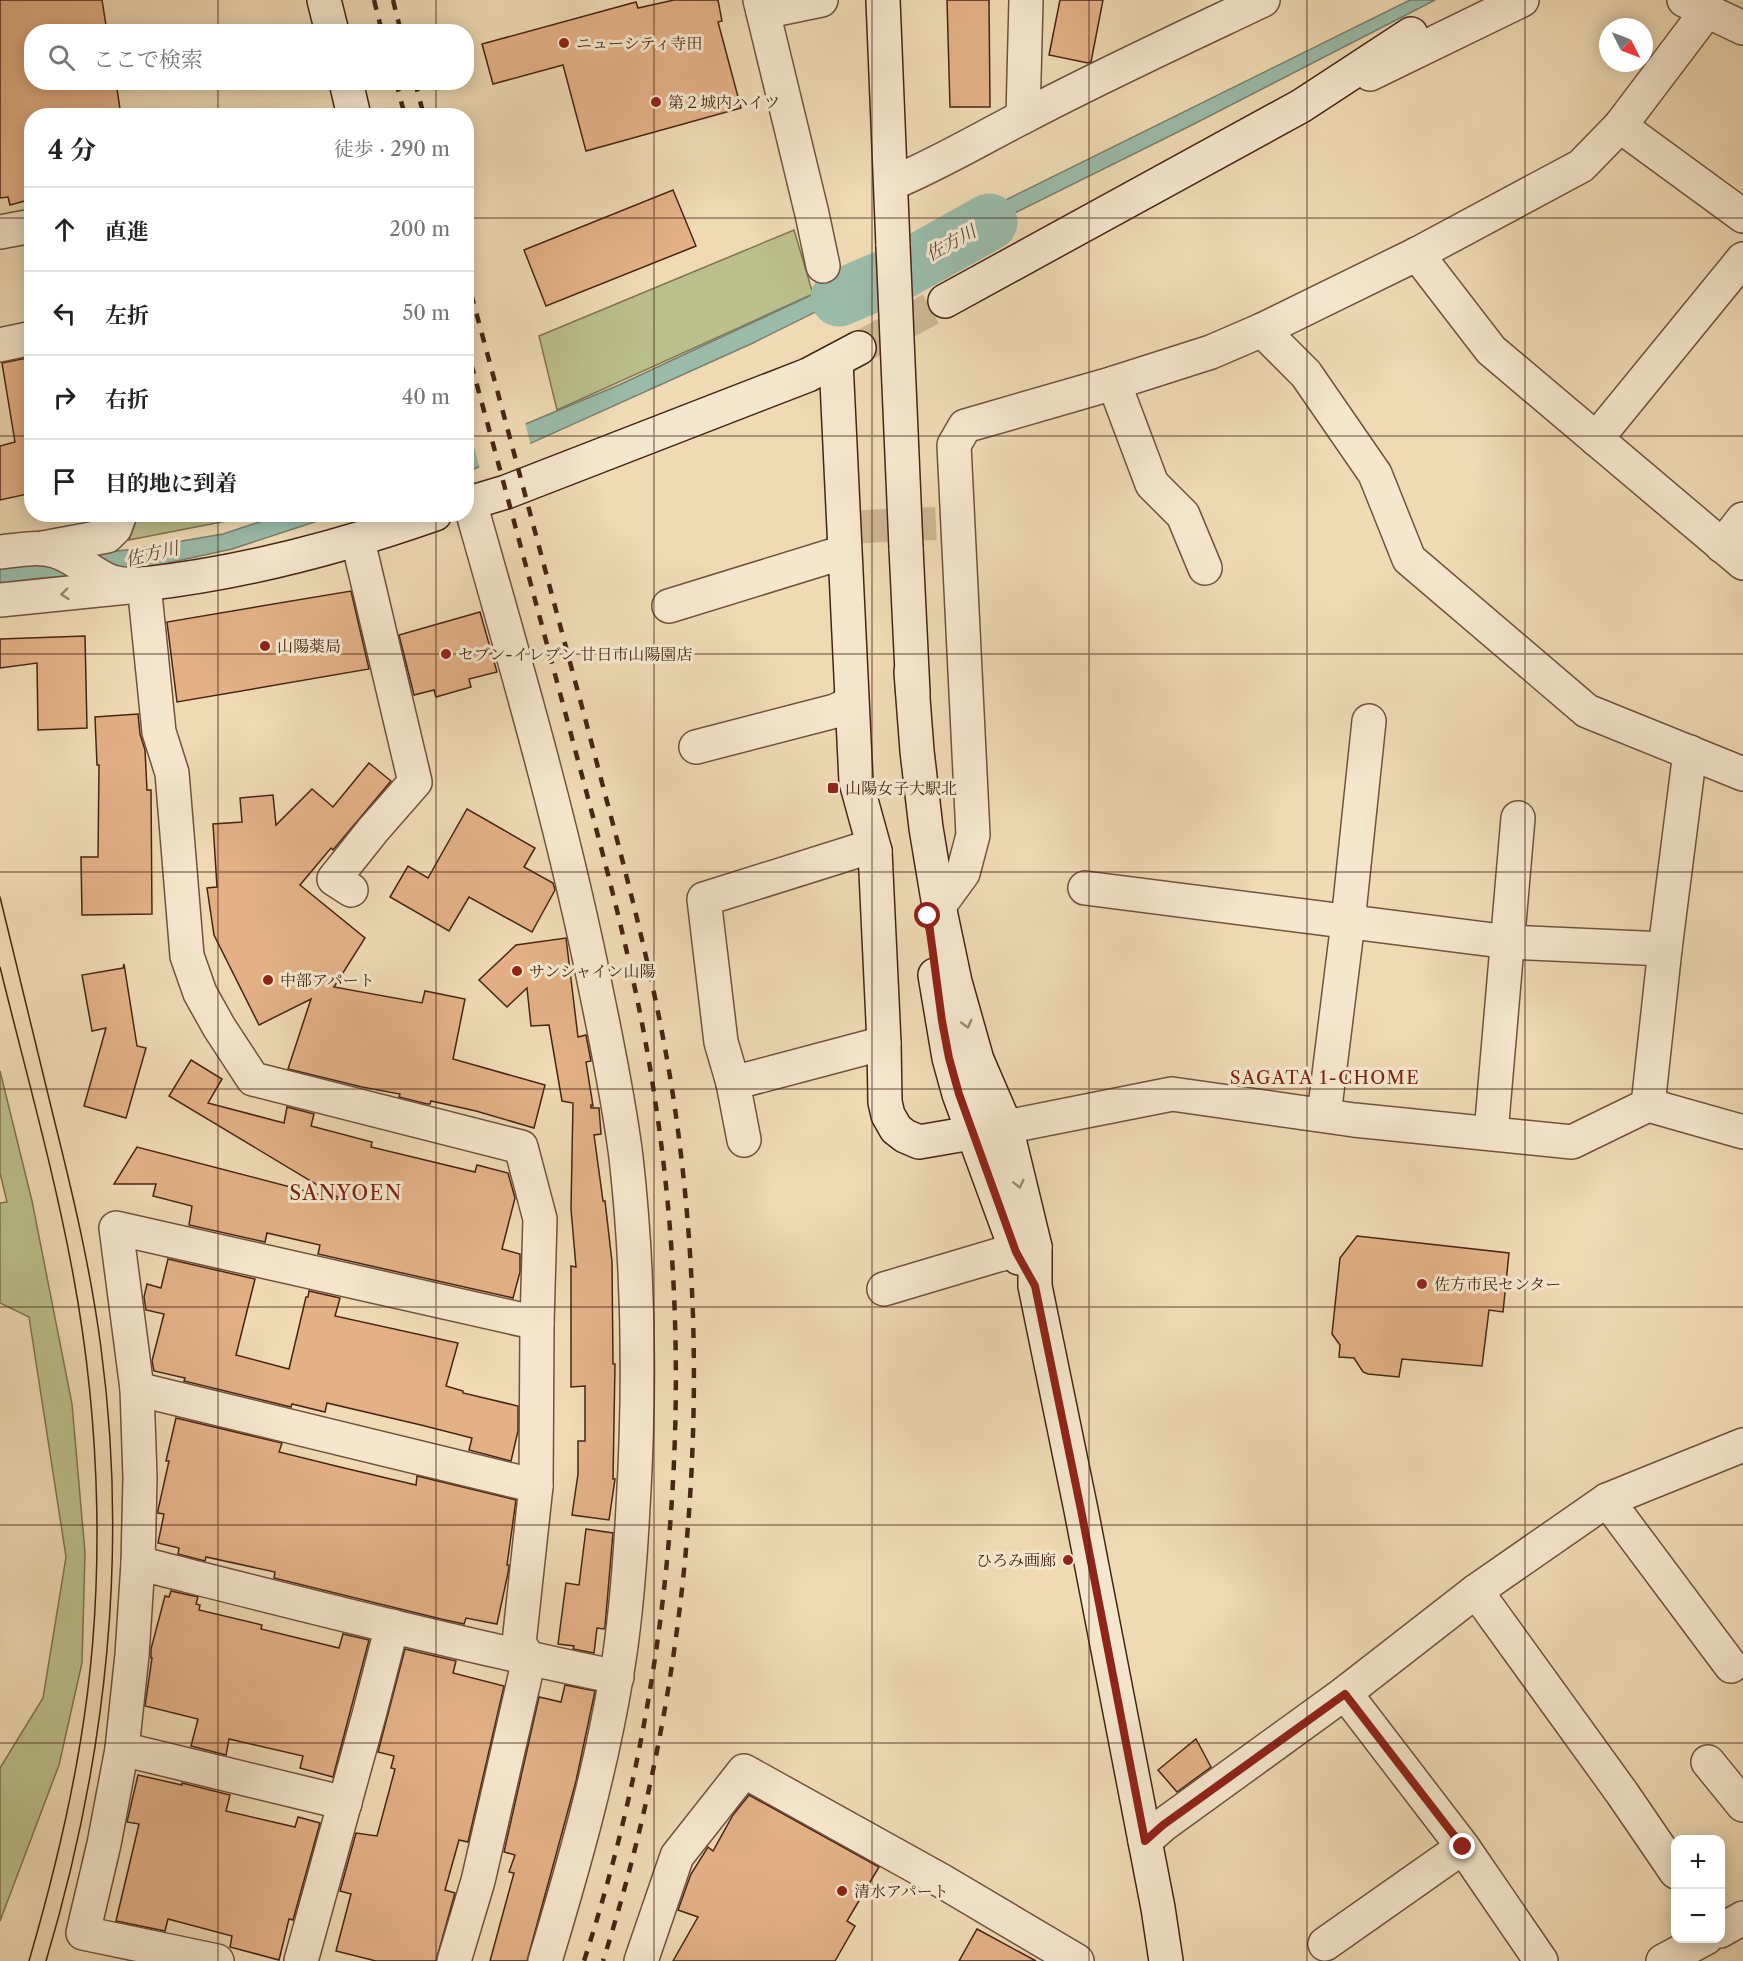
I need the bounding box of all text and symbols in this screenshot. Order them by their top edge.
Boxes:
north arrow [1599,18,1653,72]
search box [24,24,474,90]
place label: ニューシティ寺田 [576,33,702,53]
marker: ニューシティ寺田 [557,36,571,50]
icon: search [45,41,78,74]
text: ここで検索 [93,46,203,73]
place label: 第２城内ハイツ [668,92,780,112]
marker: 第２城内ハイツ [649,95,663,109]
text: 4 分 [48,134,96,166]
text: 徒歩 · 290 m [334,137,450,161]
icon: ahead [48,213,81,246]
text: 200 m [389,217,450,241]
text: 直進 [105,218,149,245]
water label: 佐方川 [922,219,982,266]
icon: left [48,297,81,330]
text: 50 m [403,301,450,325]
text: 左折 [105,302,149,329]
icon: right [48,381,81,414]
text: 40 m [402,385,450,409]
text: 右折 [105,386,149,413]
icon: arrive [48,465,81,498]
text: 目的地に到着 [105,470,237,497]
water label: 佐方川 [123,537,183,571]
one-way arrow [61,587,70,600]
place label: 山陽薬局 [277,636,341,656]
marker: 山陽薬局 [258,639,272,653]
place label: セブン-イレブン 廿日市山陽園店 [458,644,692,664]
marker: セブン-イレブン 廿日市山陽園店 [439,647,453,661]
place label: 山陽女子大駅北 [845,778,957,798]
marker: 山陽女子大駅北 [826,781,840,795]
route start [914,902,940,928]
place label: サンシャイン山陽 [529,961,655,981]
marker: サンシャイン山陽 [510,964,524,978]
place label: 中部アパート [280,970,375,990]
marker: 中部アパート [261,973,275,987]
one-way arrow [960,1018,972,1029]
district label: SAGATA 1-CHOME [1230,1067,1420,1089]
one-way arrow [1012,1179,1025,1189]
district label: SANYOEN [289,1181,403,1205]
place label: 佐方市民センター [1434,1274,1561,1294]
marker: 佐方市民センター [1415,1277,1429,1291]
place label: ひろみ画廊 [976,1550,1056,1570]
marker: ひろみ画廊 [1061,1553,1075,1567]
route end [1449,1833,1475,1859]
map controls [1671,1835,1725,1943]
button: + [1671,1835,1725,1889]
place label: 清水アパート [854,1881,949,1901]
marker: 清水アパート [835,1884,849,1898]
button: − [1671,1889,1725,1943]

